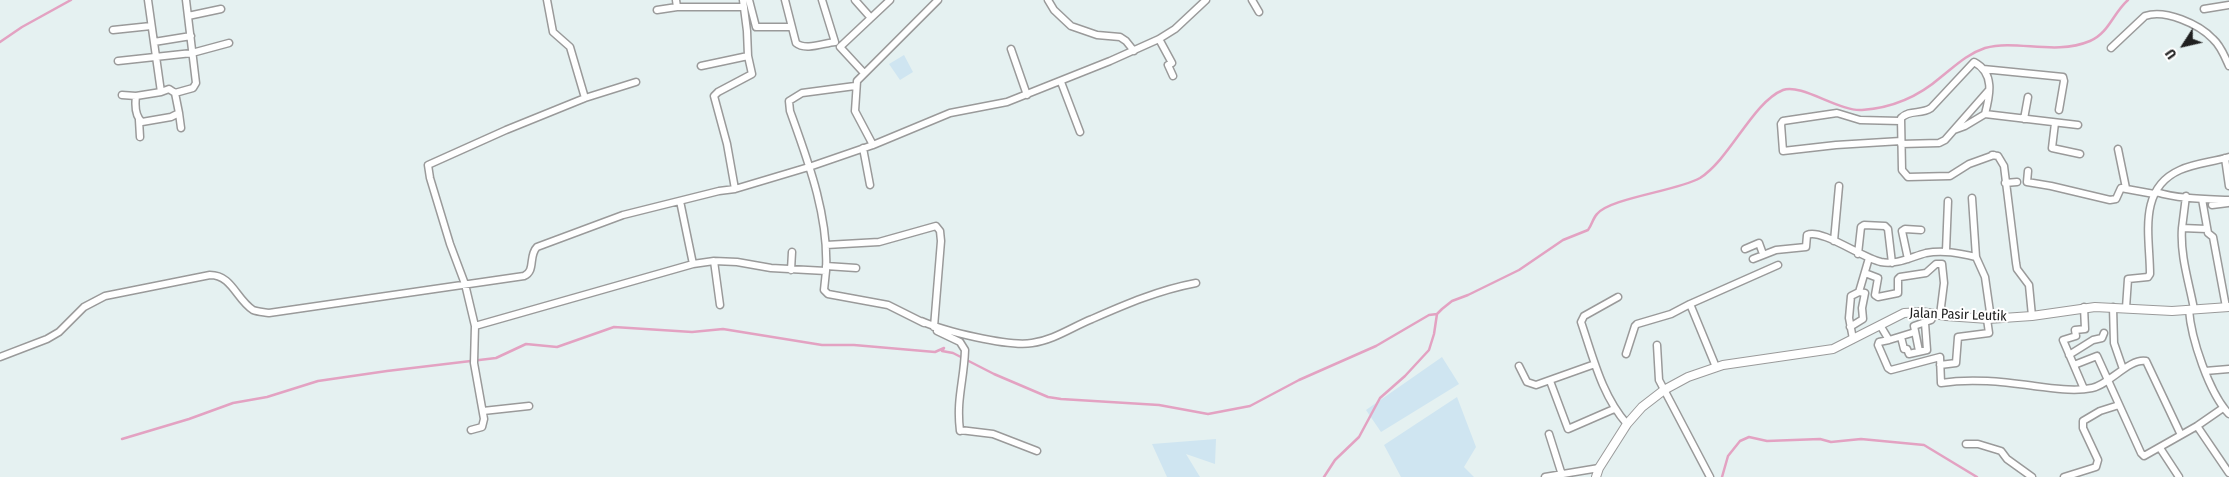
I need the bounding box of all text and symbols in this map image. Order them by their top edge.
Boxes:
north arrow [2159,20,2209,70]
text: U [2162,46,2181,62]
street label: Jalan Pasir Leutik [1909,305,2007,325]

